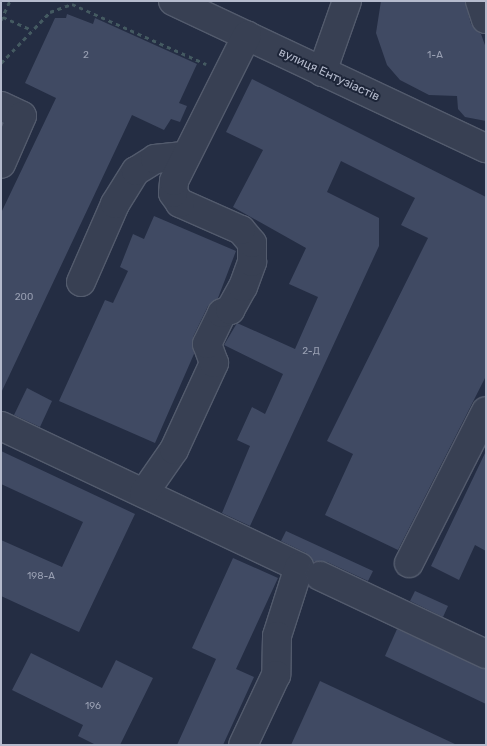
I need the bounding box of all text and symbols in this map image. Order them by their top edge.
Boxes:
street label: вулиця Ентузіастів [276,45,382,105]
house number: 2 [83,50,89,62]
house number: 1-А [427,50,443,62]
house number: 200 [15,292,33,304]
house number: 2-Д [302,346,320,358]
house number: 198-А [27,571,55,583]
house number: 196 [85,701,101,713]

